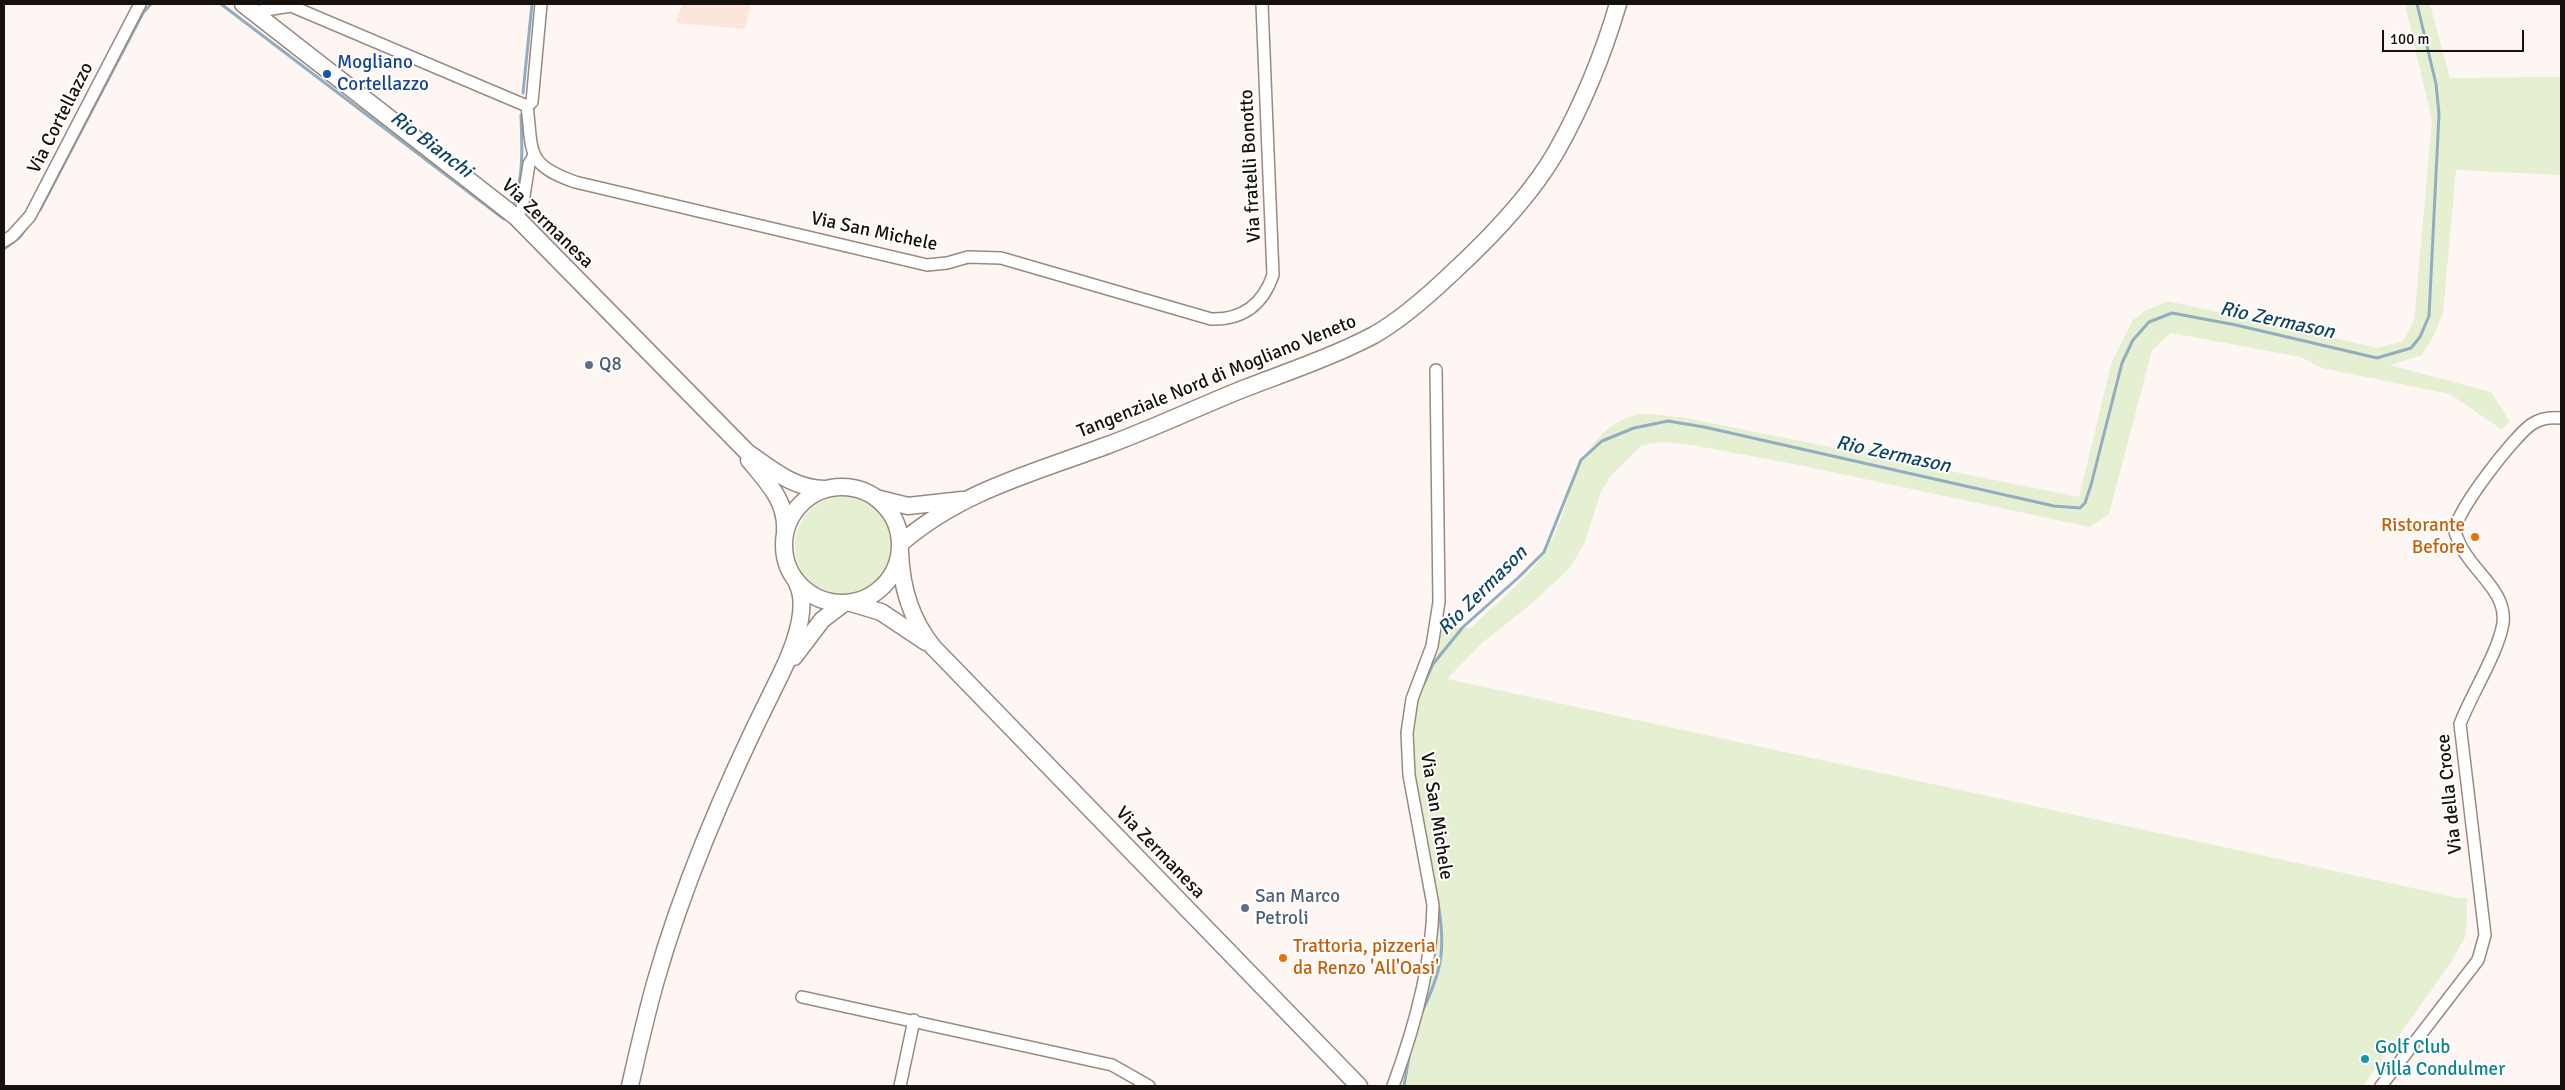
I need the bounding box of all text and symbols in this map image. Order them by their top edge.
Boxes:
scale bar [2385,20,2528,52]
text: 100 m [2390,30,2430,48]
place label: Mogliano Cortellazzo [337,52,429,96]
street label: Via Cortellazzo [23,59,99,177]
marker: Mogliano Cortellazzo [321,68,333,80]
street label: Via fratelli Bonotto [1236,89,1266,243]
water label: Rio Bianchi [385,106,477,184]
street label: Via Zermanesa [496,174,598,274]
street label: Via San Michele [809,207,939,257]
water label: Rio Zermason [2218,297,2336,345]
street label: Tangenziale Nord di Mogliano Veneto [1074,310,1360,444]
place label: Q8 [599,354,622,376]
marker: Q8 [583,359,595,371]
water label: Rio Zermason [1834,431,1952,479]
place label: Ristorante Before [2381,515,2465,559]
marker: Ristorante Before [2469,531,2481,543]
water label: Rio Zermason [1433,541,1533,641]
street label: Via della Croce [2432,733,2468,855]
street label: Via San Michele [1415,751,1457,881]
street label: Via Zermanesa [1110,802,1210,904]
place label: San Marco Petroli [1255,886,1340,930]
marker: San Marco Petroli [1239,902,1251,914]
place label: Trattoria, pizzeria da Renzo 'All'Oasi' [1293,936,1439,980]
marker: Trattoria, pizzeria da Renzo 'All'Oasi' [1277,952,1289,964]
place label: Golf Club Villa Condulmer [2375,1037,2505,1081]
marker: Golf Club Villa Condulmer [2359,1053,2371,1065]

